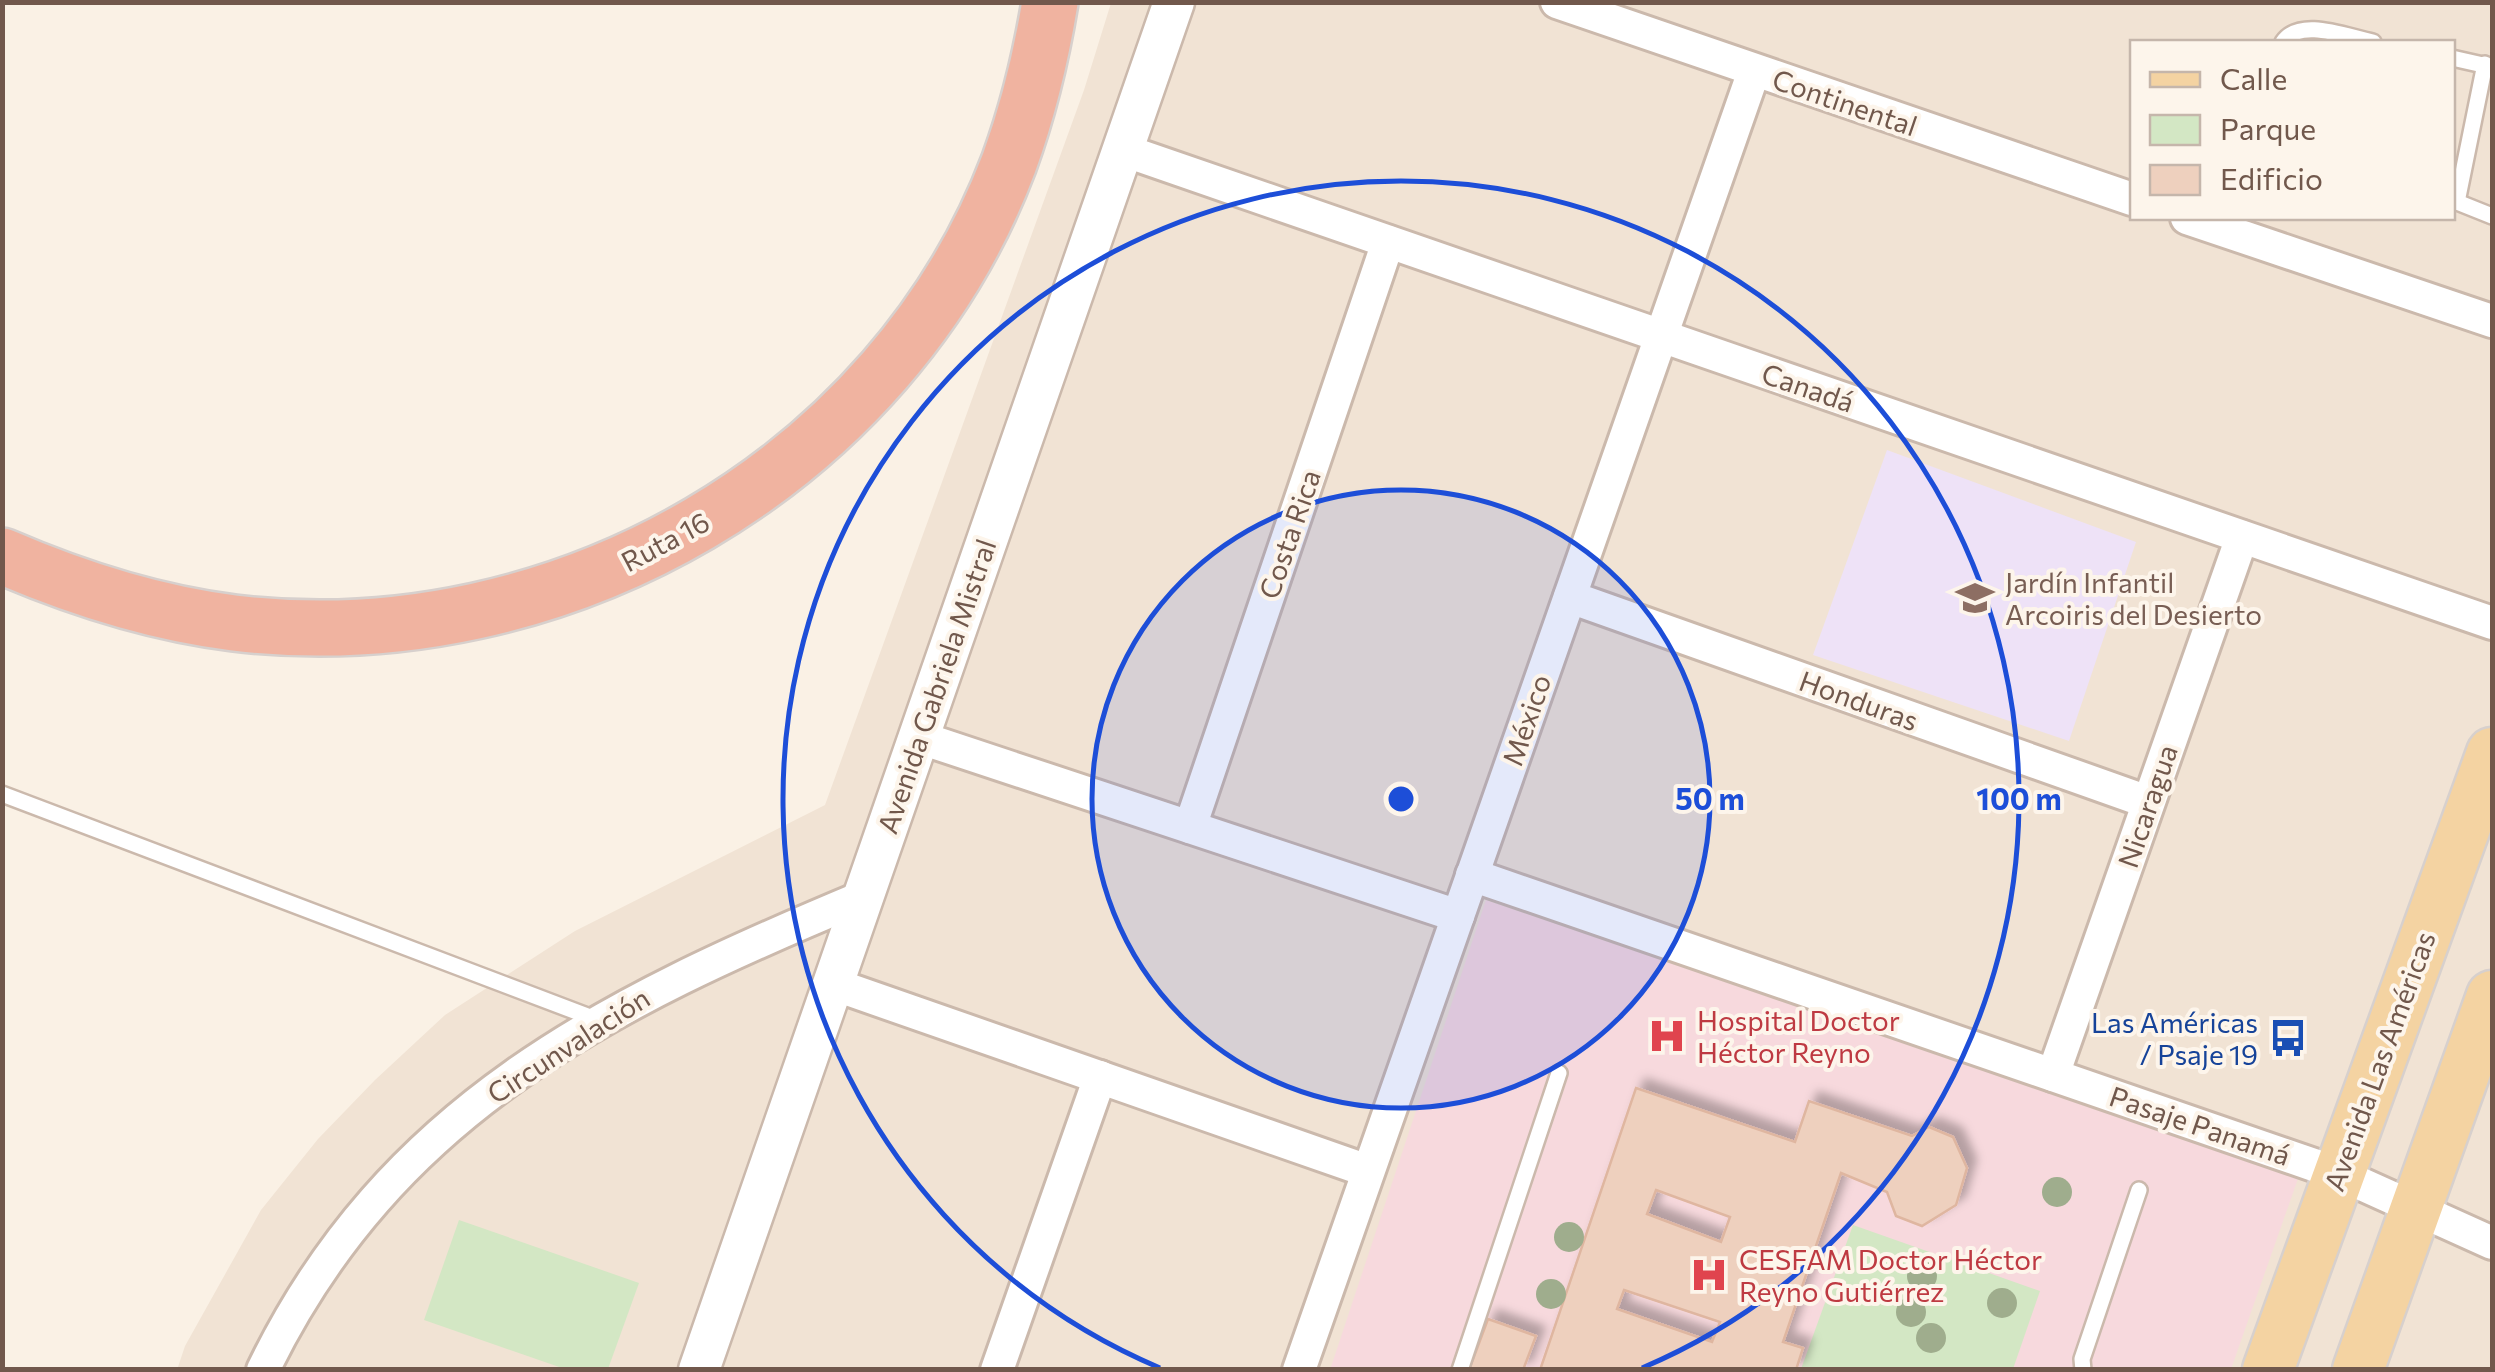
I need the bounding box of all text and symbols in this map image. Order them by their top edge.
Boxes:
legend [2130,40,2455,220]
text: Calle [2220,59,2287,96]
street label: Continental [1768,61,1922,143]
text: Parque [2220,109,2316,146]
text: Edificio [2220,159,2323,196]
street label: Canadá [1757,355,1859,419]
street label: Costa Rica [1251,465,1327,603]
street label: Ruta 16 [615,504,715,578]
street label: Avenida Gabriela Mistral [870,534,1002,838]
place label: Jardín Infantil Arcoiris del Desierto [2005,565,2262,631]
school or university icon: Jardín Infantil Arcoiris del Desierto [1954,577,1996,619]
street label: Honduras [1795,663,1923,737]
street label: México [1495,670,1557,770]
street label: Nicaragua [2110,740,2184,872]
text: 50 m [1675,779,1745,816]
text: 100 m [1976,779,2062,816]
centre of rings [1383,781,1419,817]
street label: Avenida Las Américas [2316,927,2442,1195]
street label: Circunvalación [480,980,656,1110]
place label: Hospital Doctor Héctor Reyno [1697,1003,1900,1069]
place label: Las Américas / Psaje 19 [2091,1005,2258,1071]
hospital icon: Hospital Doctor Héctor Reyno [1646,1015,1688,1057]
bus stop icon: Las Américas / Psaje 19 [2267,1017,2309,1059]
street label: Pasaje Panamá [2105,1078,2295,1172]
place label: CESFAM Doctor Héctor Reyno Gutiérrez [1739,1242,2042,1308]
hospital icon: CESFAM Doctor Héctor Reyno Gutiérrez [1688,1254,1730,1296]

